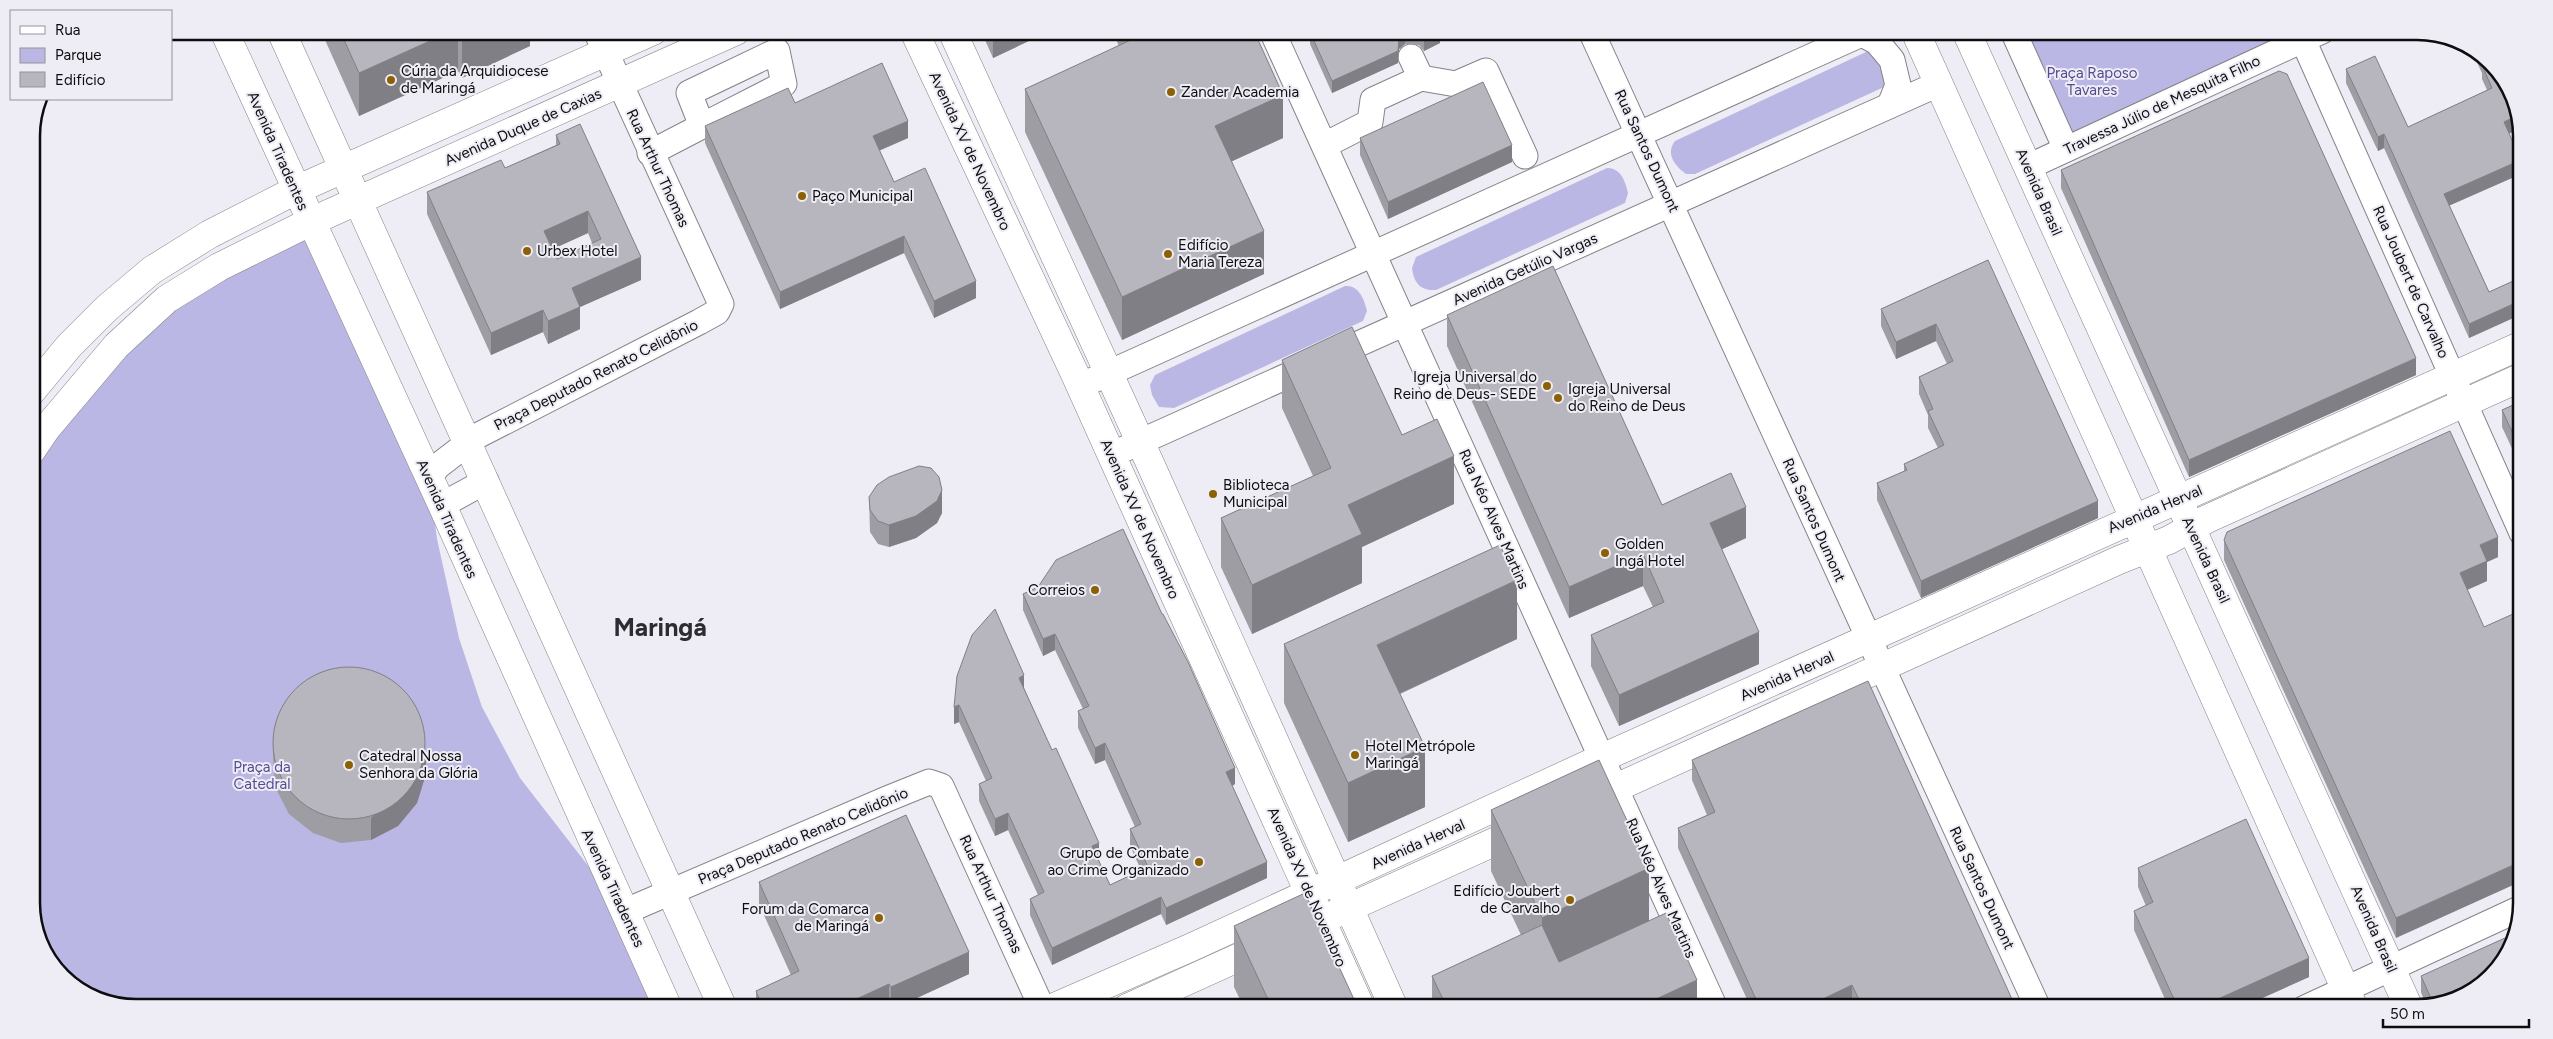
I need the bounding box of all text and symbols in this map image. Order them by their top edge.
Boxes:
legend [10,10,172,100]
text: Rua [55,21,80,39]
text: Parque [55,46,102,64]
street label: Travessa Júlio de Mesquita Filho [2061,51,2263,159]
place label: Cúria da Arquidiocese de Maringá [401,62,548,97]
park label: Praça Raposo Tavares [2046,64,2138,99]
street label: Avenida XV de Novembro [925,69,1015,233]
text: Edifício [55,71,106,89]
marker: Cúria da Arquidiocese de Maringá [385,74,397,86]
place label: Zander Academia [1181,83,1299,101]
street label: Avenida Duque de Caxias [442,84,604,170]
marker: Zander Academia [1165,86,1177,98]
street label: Rua Santos Dumont [1611,87,1684,216]
street label: Avenida Tiradentes [244,89,312,213]
street label: Rua Arthur Thomas [623,106,693,230]
street label: Avenida Brasil [2012,146,2066,238]
place label: Paço Municipal [812,187,913,205]
marker: Paço Municipal [796,190,808,202]
street label: Rua Joubert de Carvalho [2369,203,2453,361]
street label: Avenida Getúlio Vargas [1450,229,1600,309]
place label: Edifício Maria Tereza [1178,236,1262,271]
place label: Urbex Hotel [537,242,618,260]
marker: Urbex Hotel [521,245,533,257]
marker: Edifício Maria Tereza [1162,248,1174,260]
street label: Praça Deputado Renato Celidônio [491,315,701,434]
place label: Igreja Universal do Reino de Deus- SEDE [1393,368,1537,403]
marker: Igreja Universal do Reino de Deus- SEDE [1541,380,1553,392]
place label: Igreja Universal do Reino de Deus [1568,380,1686,415]
marker: Igreja Universal do Reino de Deus [1552,392,1564,404]
street label: Avenida XV de Novembro [1097,436,1184,602]
street label: Rua Néo Alves Martins [1455,446,1533,592]
street label: Rua Santos Dumont [1779,455,1850,585]
street label: Avenida Tiradentes [413,457,481,581]
place label: Biblioteca Municipal [1223,476,1290,511]
street label: Avenida Herval [2105,481,2205,537]
marker: Biblioteca Municipal [1207,488,1219,500]
street label: Avenida Brasil [2178,514,2234,606]
place label: Golden Ingá Hotel [1615,535,1685,570]
marker: Golden Ingá Hotel [1599,547,1611,559]
place label: Correios [1028,581,1085,599]
marker: Correios [1089,584,1101,596]
district label: Maringá [613,612,707,642]
street label: Avenida Herval [1737,647,1837,705]
place label: Hotel Metrópole Maringá [1365,737,1475,772]
place label: Catedral Nossa Senhora da Glória [359,747,478,782]
marker: Hotel Metrópole Maringá [1349,749,1361,761]
park label: Praça da Catedral [233,758,291,793]
marker: Catedral Nossa Senhora da Glória [343,759,355,771]
street label: Praça Deputado Renato Celidônio [695,783,911,889]
street label: Avenida XV de Novembro [1264,804,1351,970]
street label: Avenida Herval [1368,815,1468,873]
street label: Rua Néo Alves Martins [1622,815,1700,961]
street label: Rua Santos Dumont [1946,824,2019,953]
street label: Avenida Tiradentes [578,826,648,950]
street label: Rua Arthur Thomas [956,832,1026,956]
place label: Grupo de Combate ao Crime Organizado [1047,844,1189,879]
marker: Grupo de Combate ao Crime Organizado [1193,856,1205,868]
place label: Edifício Joubert de Carvalho [1453,882,1560,917]
street label: Avenida Brasil [2347,883,2401,975]
marker: Edifício Joubert de Carvalho [1564,894,1576,906]
place label: Forum da Comarca de Maringá [741,900,869,935]
marker: Forum da Comarca de Maringá [873,912,885,924]
scale bar [2383,996,2529,1028]
text: 50 m [2390,1005,2425,1023]

